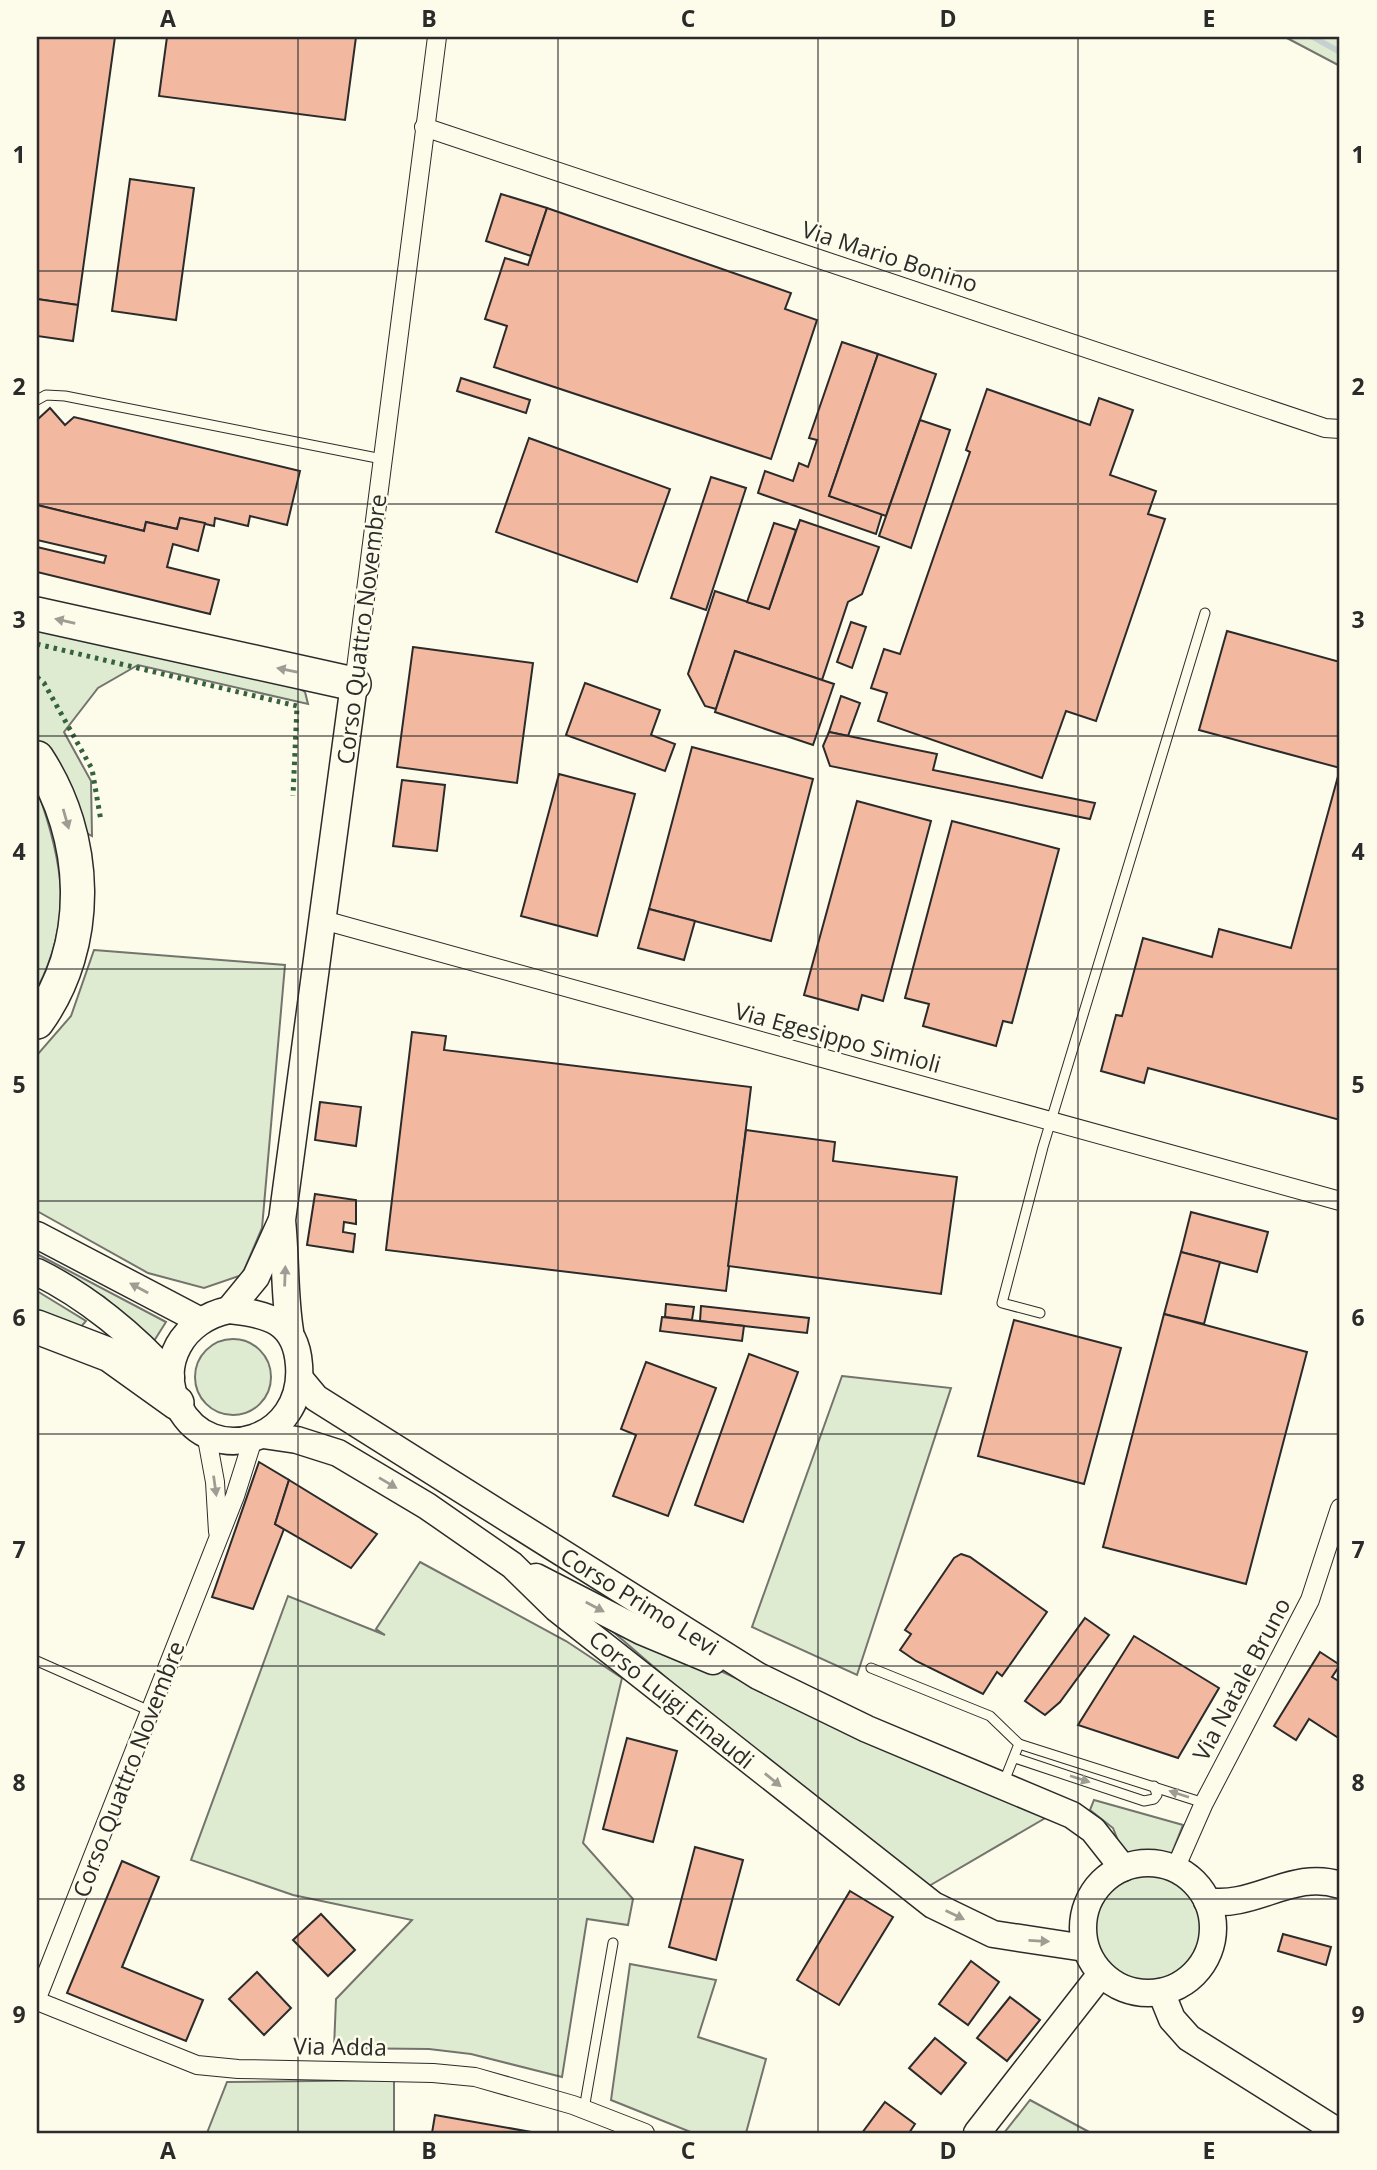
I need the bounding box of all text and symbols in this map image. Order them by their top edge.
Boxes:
text: A [160,2,176,34]
text: B [421,2,437,34]
text: C [681,2,695,34]
text: D [939,2,957,34]
text: E [1203,2,1215,34]
text: 1 [12,138,26,170]
text: 1 [1351,138,1365,170]
street label: Via Mario Bonino [798,212,982,300]
text: 2 [12,370,26,402]
text: 2 [1351,370,1365,402]
street label: Corso Quattro Novembre [329,492,393,766]
text: 3 [12,603,26,635]
text: 3 [1351,603,1365,635]
one-way arrow [54,615,76,626]
one-way arrow [276,664,298,675]
one-way arrow [61,808,72,830]
text: 4 [12,835,26,867]
text: 4 [1351,835,1365,867]
street label: Via Egesippo Simioli [731,994,945,1080]
text: 5 [12,1068,26,1100]
text: 5 [1351,1068,1365,1100]
one-way arrow [279,1264,290,1286]
one-way arrow [129,1282,149,1294]
text: 6 [12,1301,26,1333]
text: 6 [1351,1301,1365,1333]
one-way arrow [210,1475,221,1497]
one-way arrow [379,1477,398,1489]
text: 7 [12,1533,26,1565]
text: 7 [1351,1533,1365,1565]
street label: Corso Primo Levi [555,1540,725,1662]
street label: Via Natale Bruno [1185,1592,1297,1766]
one-way arrow [585,1602,605,1613]
street label: Corso Luigi Einaudi [583,1622,761,1776]
street label: Corso Quattro Novembre [64,1636,192,1902]
text: 8 [12,1766,26,1798]
text: 8 [1351,1766,1365,1798]
one-way arrow [763,1772,781,1787]
one-way arrow [1069,1774,1090,1785]
one-way arrow [1168,1789,1189,1799]
one-way arrow [944,1910,965,1921]
one-way arrow [1029,1936,1051,1947]
text: 9 [12,1998,26,2030]
text: 9 [1351,1998,1365,2030]
street label: Via Adda [293,2029,387,2063]
text: A [160,2134,176,2166]
text: B [421,2134,437,2166]
text: C [681,2134,695,2166]
text: D [939,2134,957,2166]
text: E [1203,2134,1215,2166]

